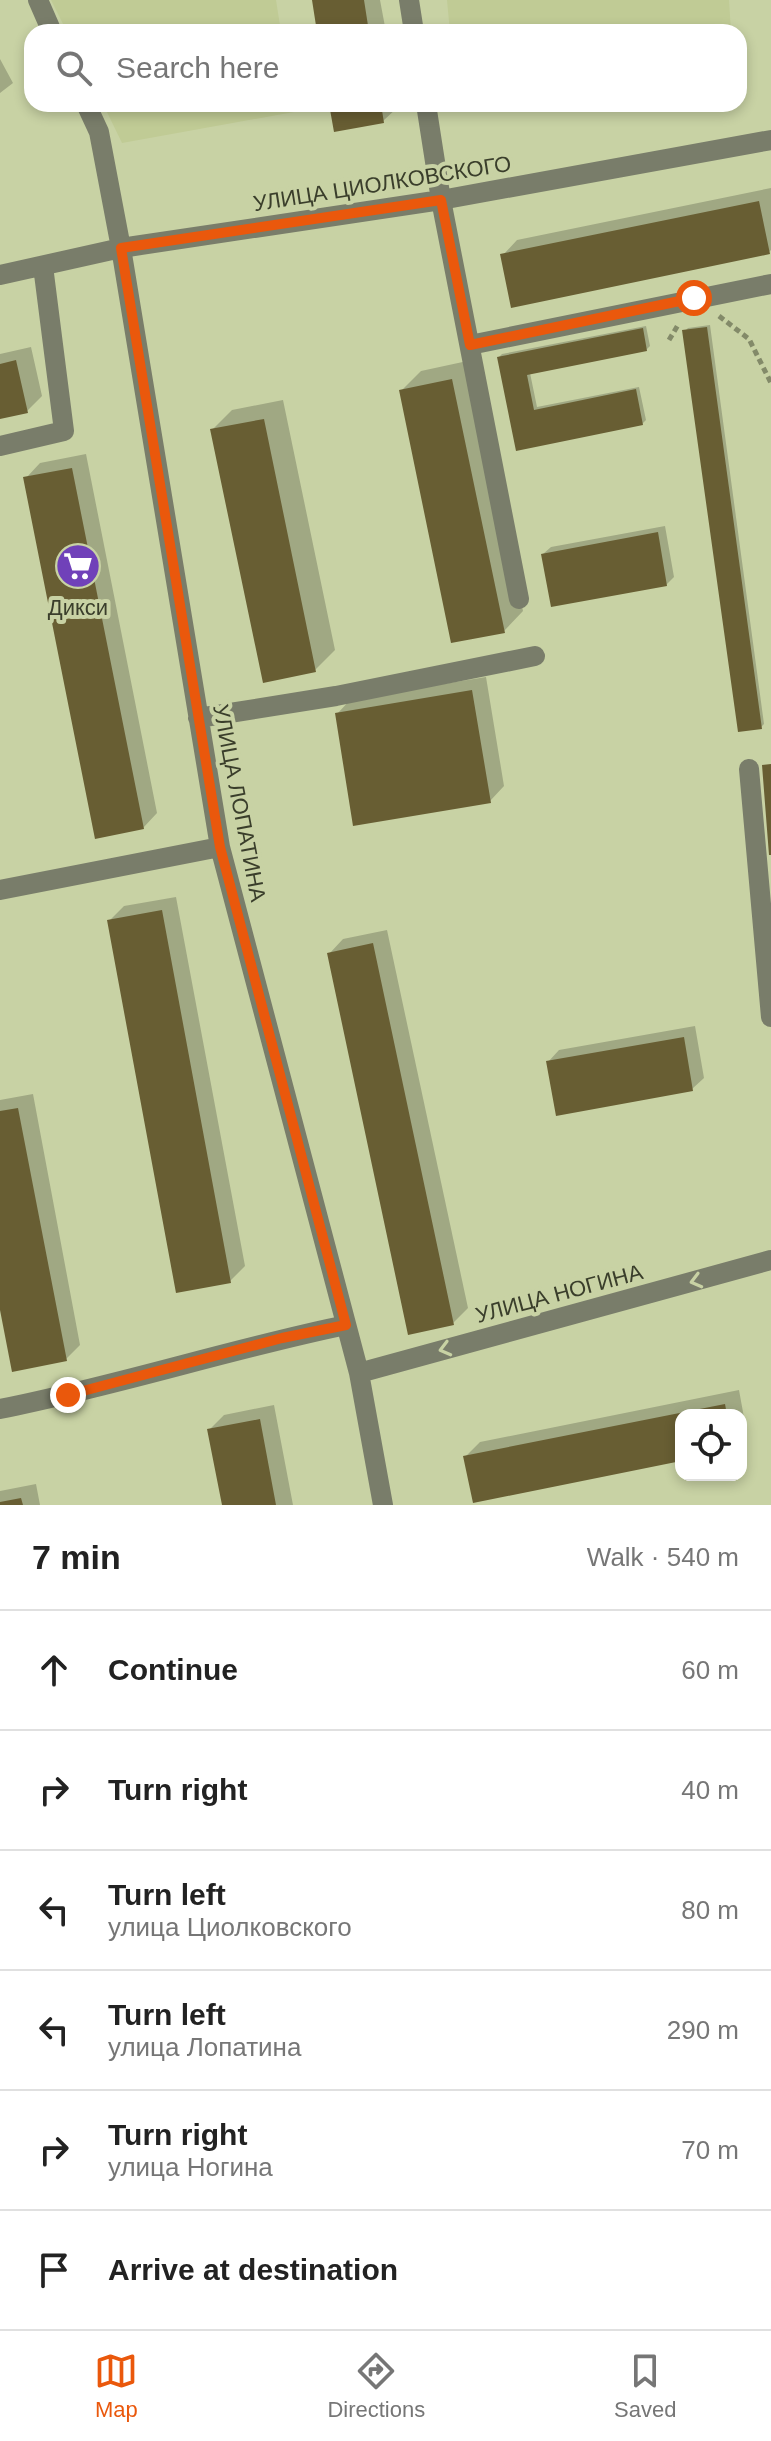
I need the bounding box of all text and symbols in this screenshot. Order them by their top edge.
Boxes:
search box [24,24,747,112]
icon: search [52,46,96,90]
text: Search here [116,51,279,84]
street label: УЛИЦА ЦИОЛКОВСКОГО [251,151,513,216]
route start [676,280,712,316]
supermarket icon: Дикси [54,542,102,590]
place label: Дикси [48,595,108,620]
street label: УЛИЦА ЛОПАТИНА [208,702,271,904]
street label: УЛИЦА НОГИНА [473,1259,646,1328]
one-way arrow [689,1271,703,1288]
one-way arrow [438,1340,452,1357]
route end [50,1377,86,1413]
map controls [675,1409,747,1481]
button: locate [675,1409,747,1481]
text: 7 min [32,1538,121,1576]
text: Walk · 540 m [587,1542,739,1572]
icon: ahead [32,1648,76,1692]
text: Continue [108,1653,238,1686]
text: 60 m [681,1655,739,1685]
icon: right [32,1768,76,1812]
text: Turn right [108,1773,247,1806]
text: 40 m [681,1775,739,1805]
text: Turn left [108,1878,226,1911]
icon: left [32,1888,76,1932]
text: 80 m [681,1895,739,1925]
text: улица Циолковского [108,1912,352,1942]
text: Turn left [108,1998,226,2031]
icon: left [32,2008,76,2052]
text: 290 m [667,2015,739,2045]
text: улица Лопатина [108,2032,301,2062]
text: Turn right [108,2118,247,2151]
icon: right [32,2128,76,2172]
text: 70 m [681,2135,739,2165]
text: улица Ногина [108,2152,273,2182]
icon: arrive [32,2248,76,2292]
text: Arrive at destination [108,2253,398,2286]
tab: Map [94,2349,138,2423]
tab: Directions [327,2349,425,2423]
tab: Saved [614,2349,677,2423]

